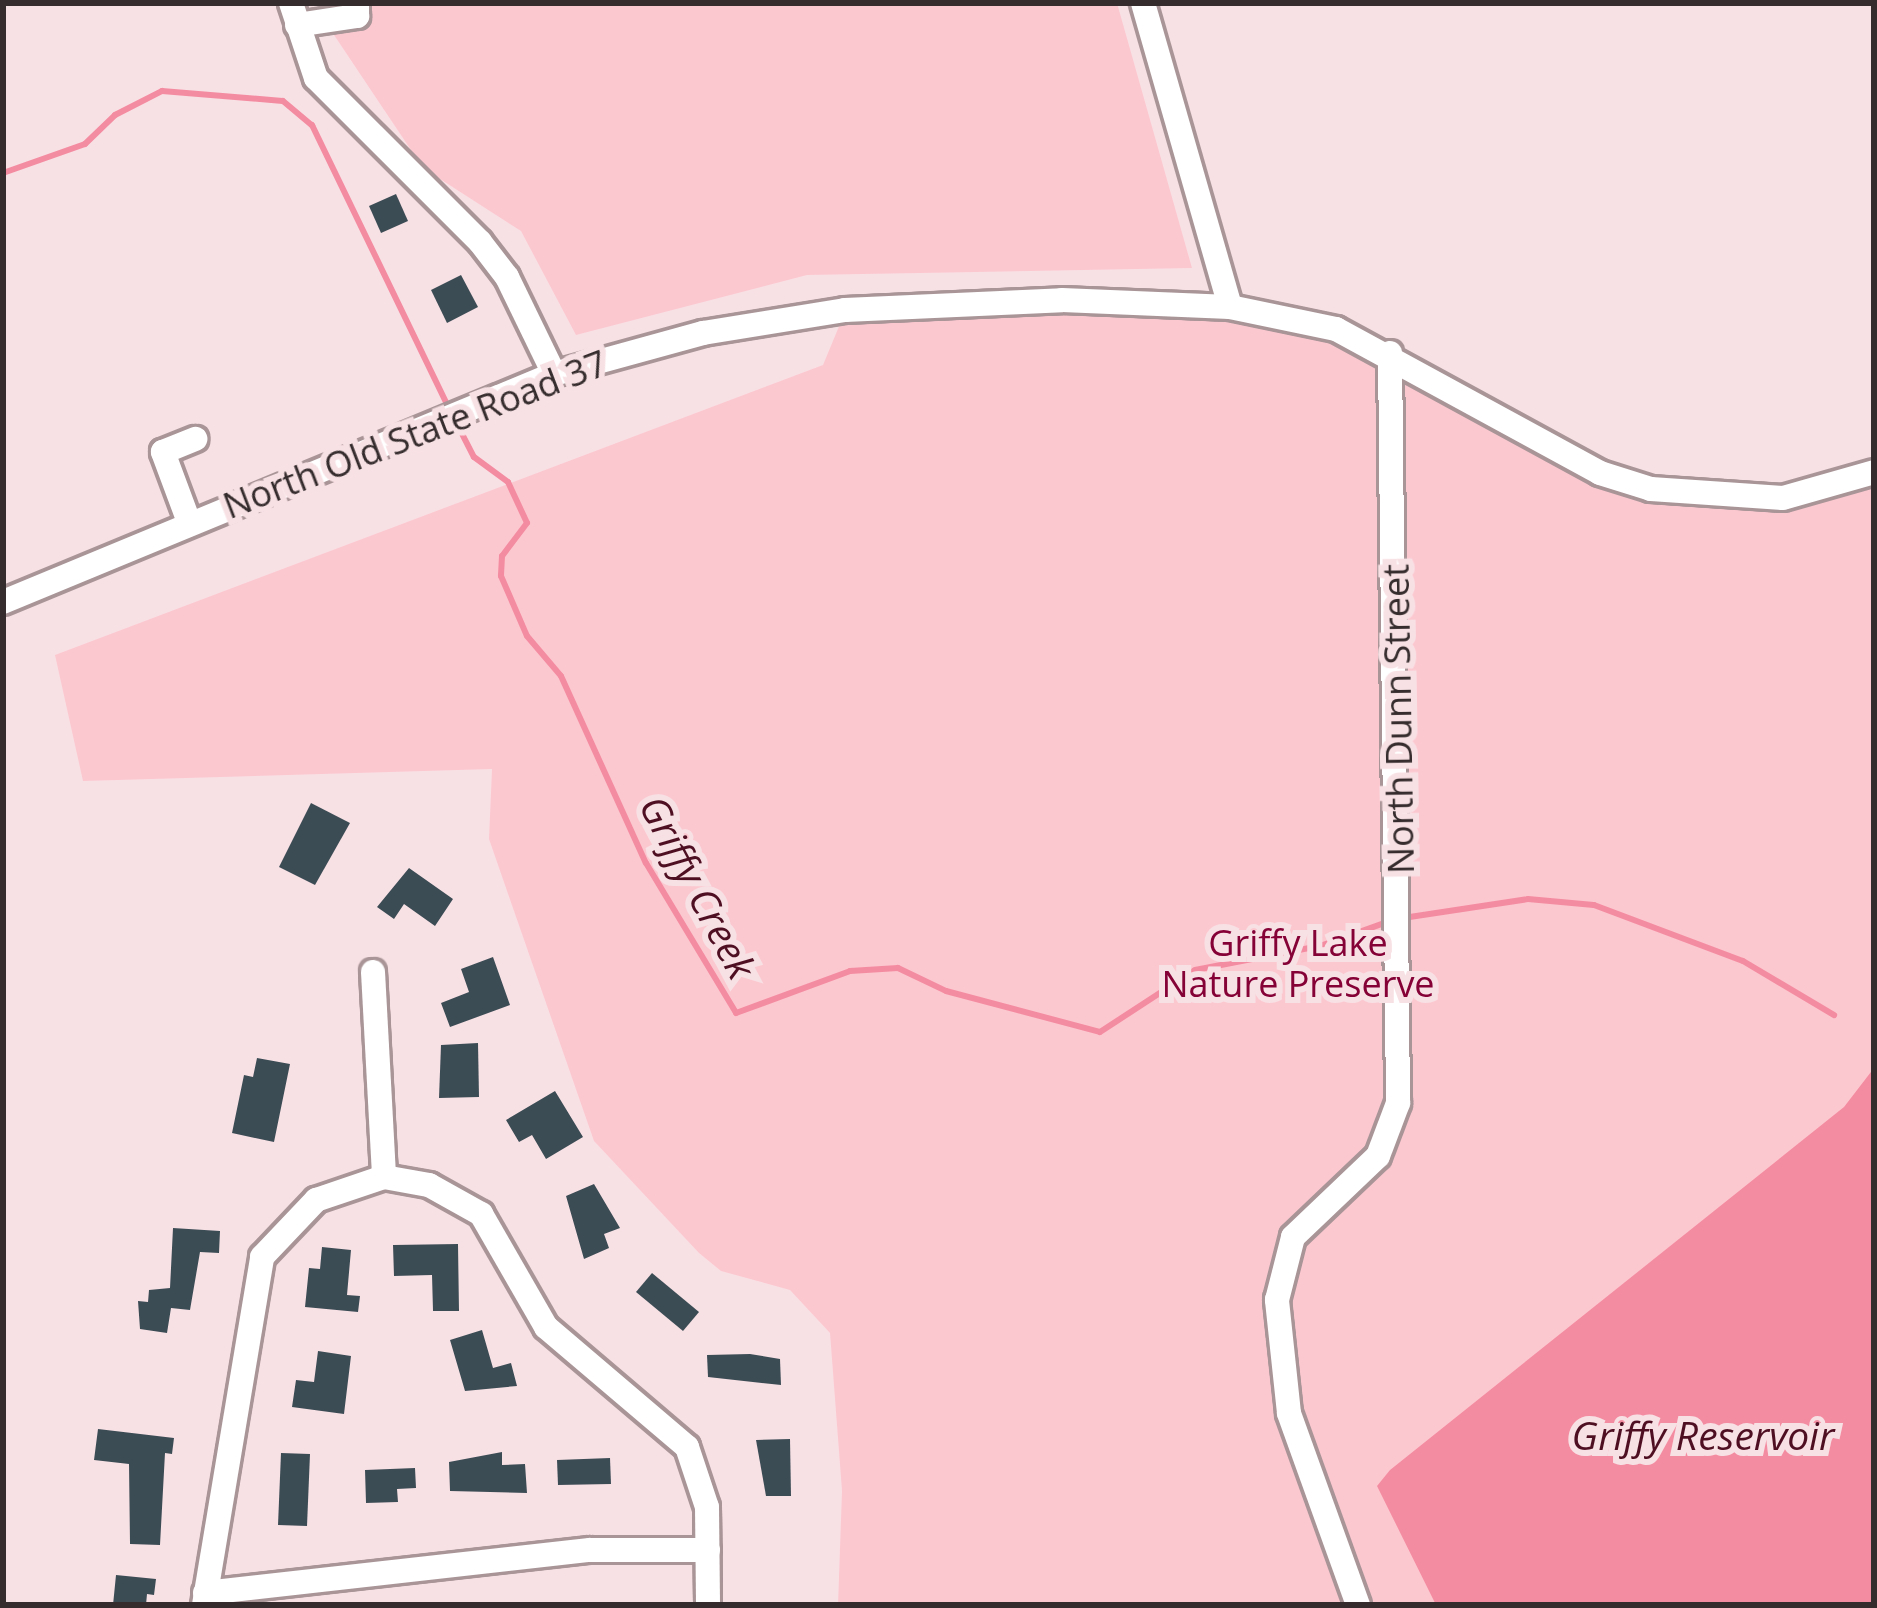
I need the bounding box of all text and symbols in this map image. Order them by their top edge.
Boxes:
street label: North Old State Road 37 [217,341,613,527]
street label: North Dunn Street [1374,564,1422,874]
water label: Griffy Creek [630,788,766,986]
park label: Griffy Lake Nature Preserve [1161,920,1435,1005]
water label: Griffy Reservoir [1572,1412,1834,1458]

